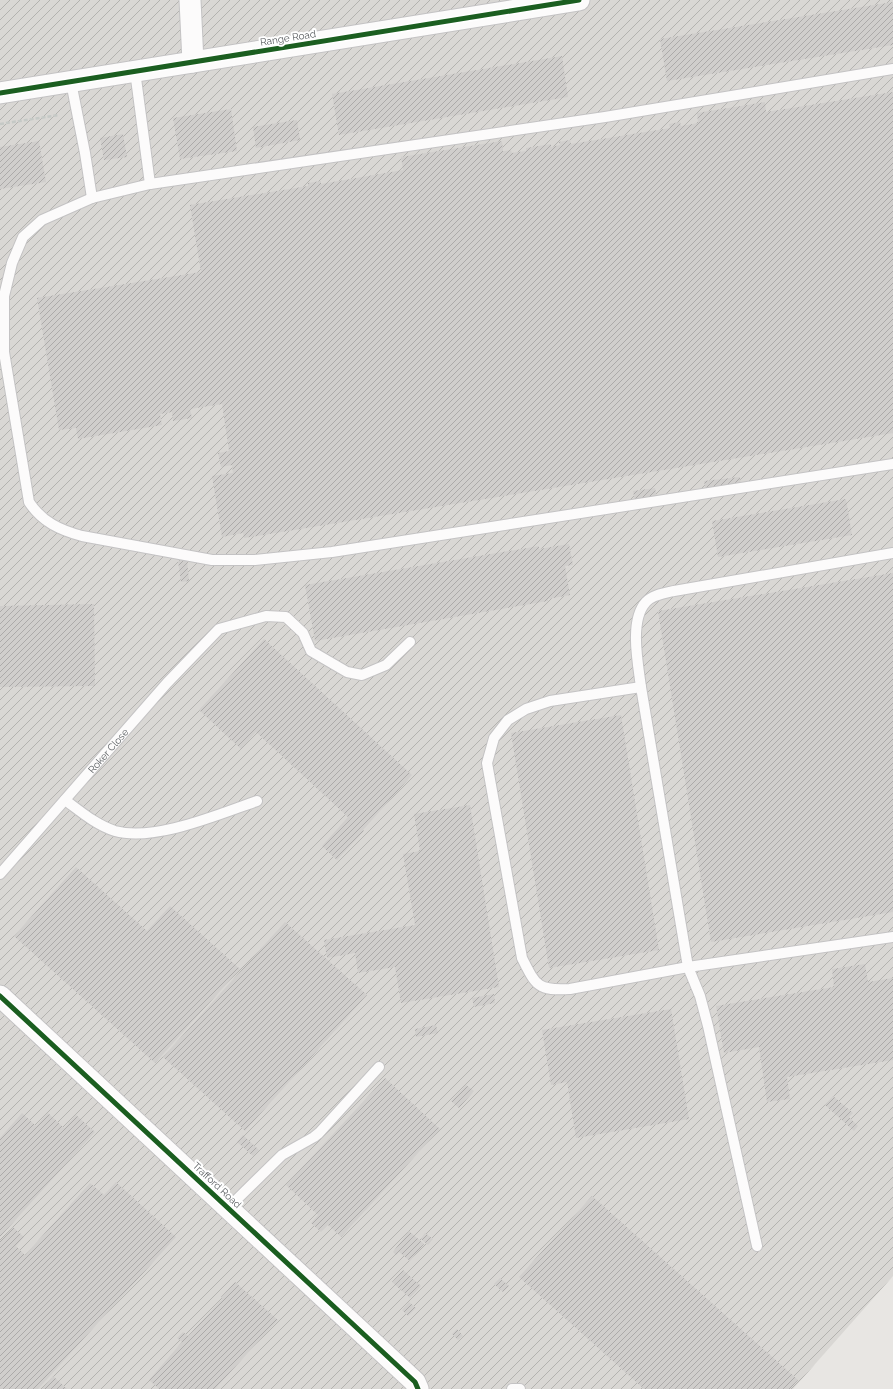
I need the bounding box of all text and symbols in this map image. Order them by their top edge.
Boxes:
street label: Range Road [259,28,317,48]
street label: Roker Close [86,726,130,775]
street label: Trafford Road [191,1160,243,1210]

